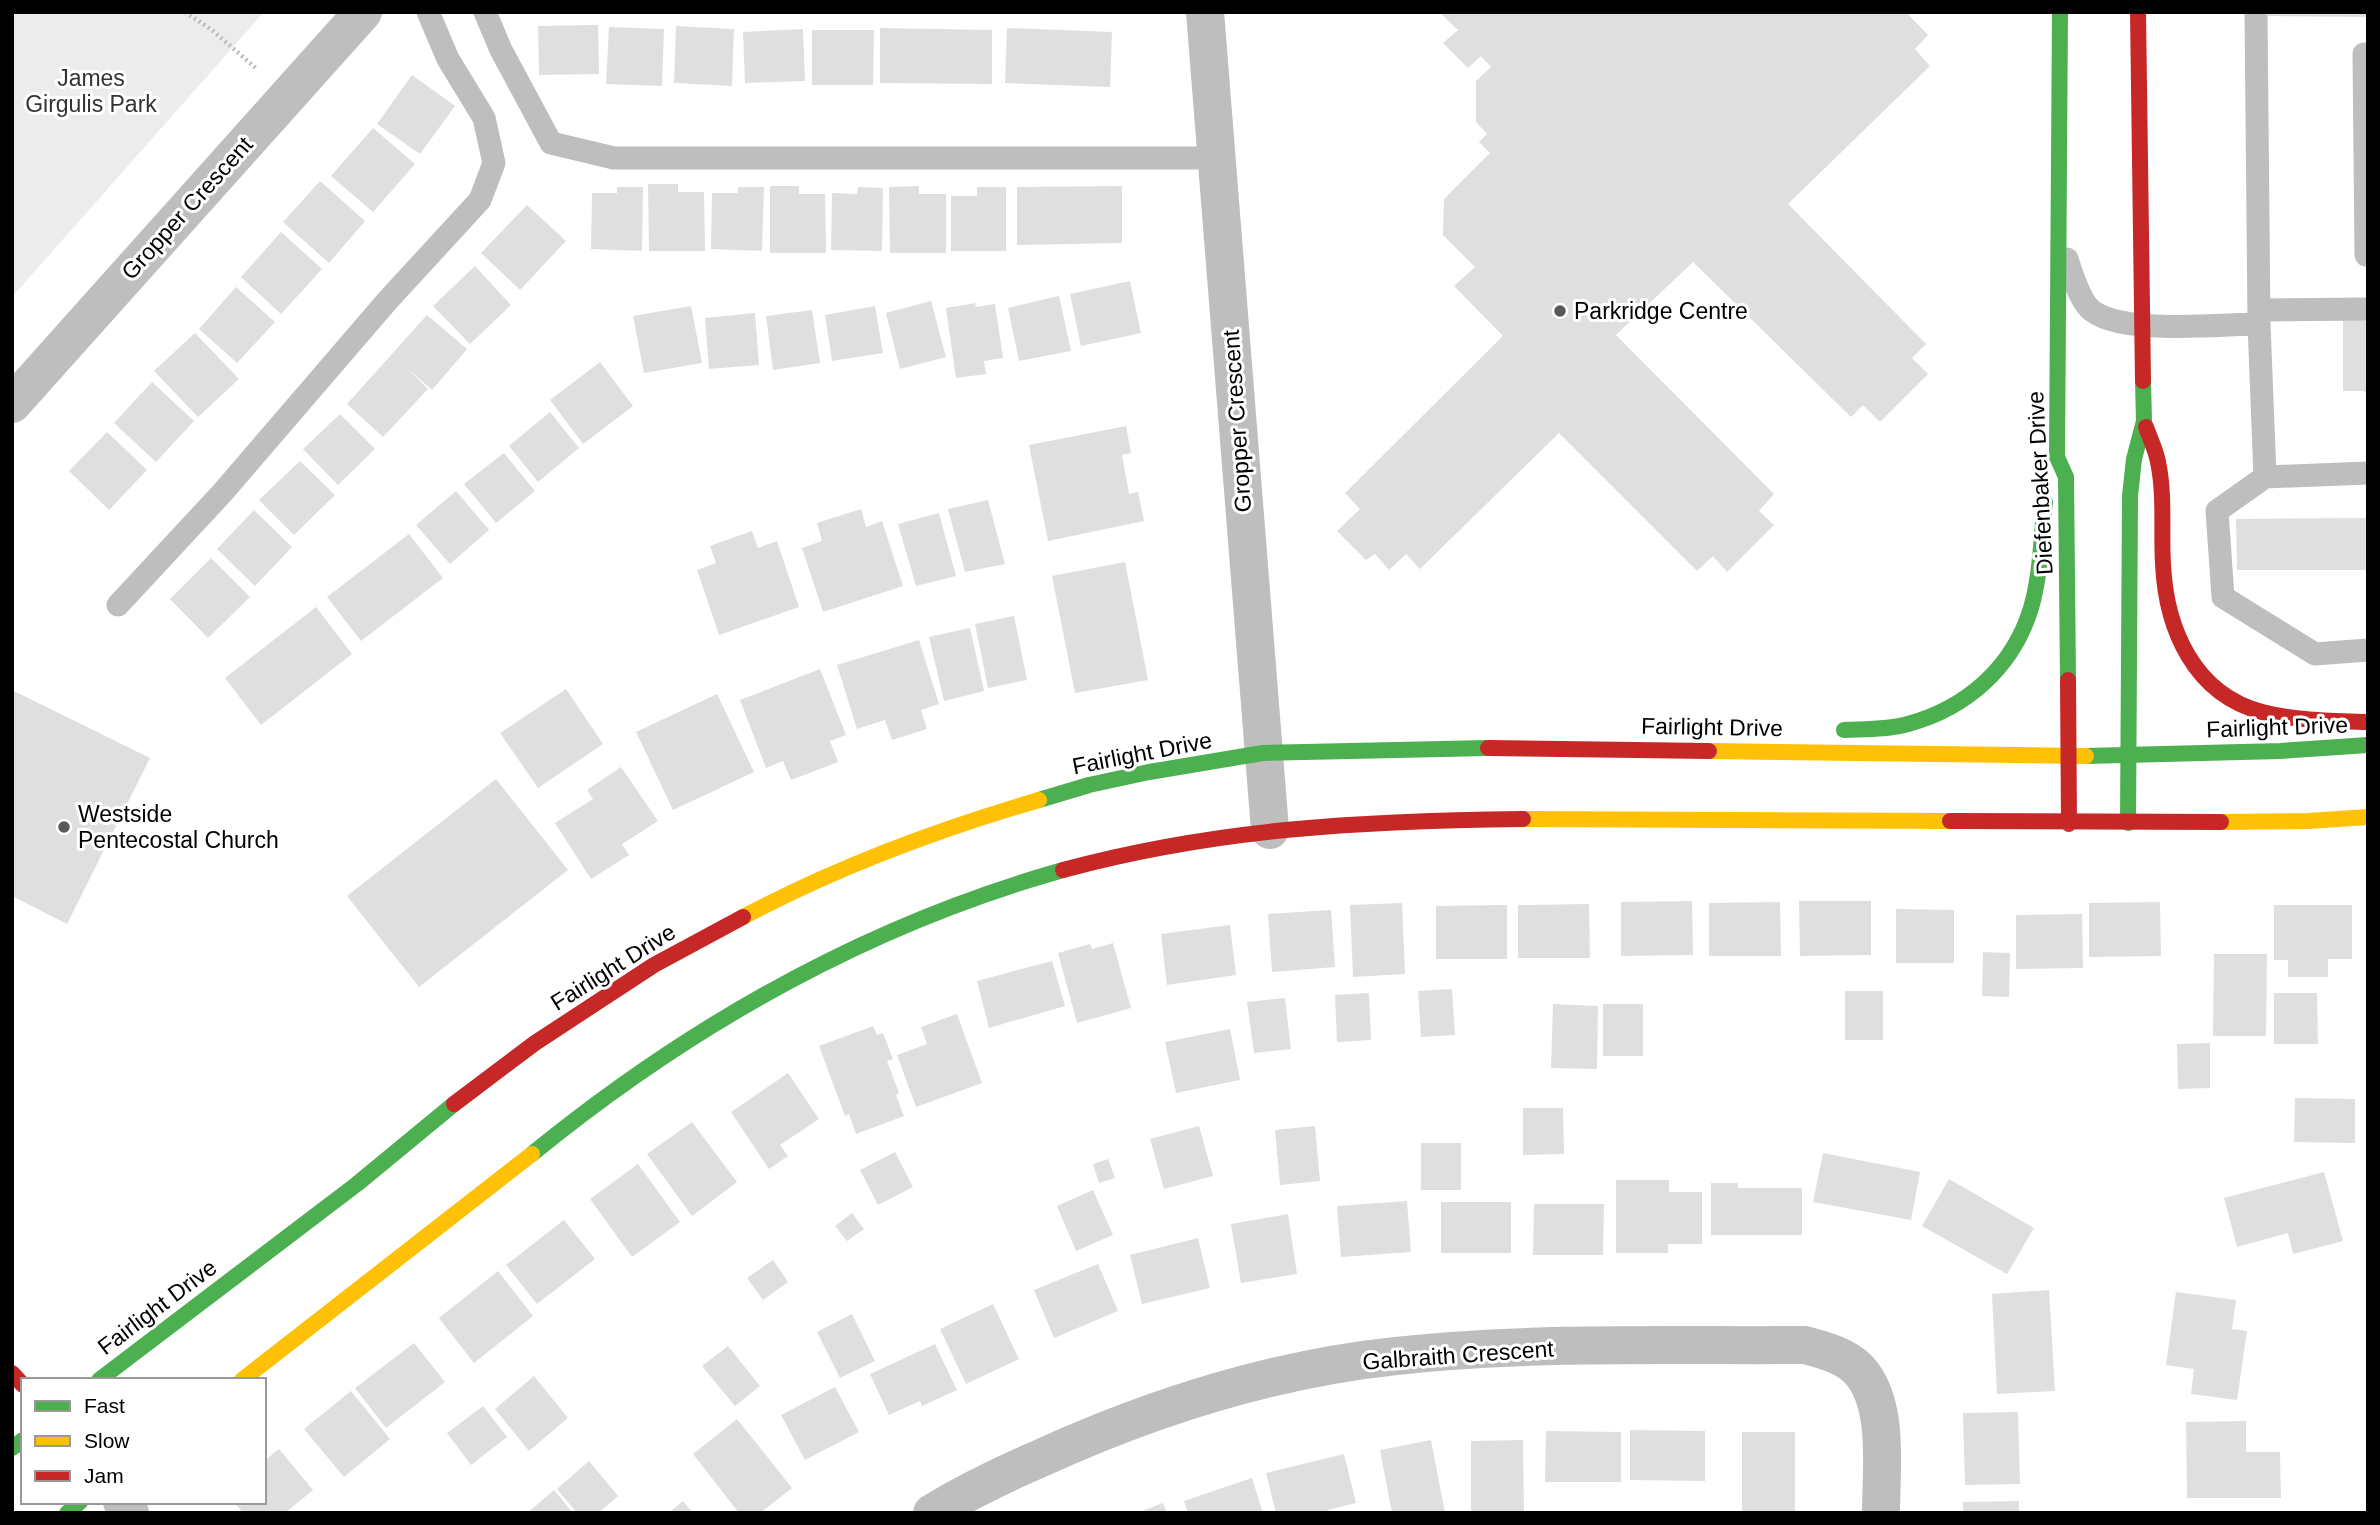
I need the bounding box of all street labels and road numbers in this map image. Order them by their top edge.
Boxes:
street label: Gropper Crescent [116,131,258,285]
street label: Gropper Crescent [1218,328,1256,513]
street label: Diefenbaker Drive [2022,390,2058,576]
street label: Fairlight Drive [2206,712,2348,742]
street label: Fairlight Drive [1641,713,1783,741]
street label: Fairlight Drive [1070,727,1214,779]
street label: Fairlight Drive [546,918,680,1016]
street label: Fairlight Drive [93,1254,221,1360]
street label: Galbraith Crescent [1361,1335,1555,1375]

